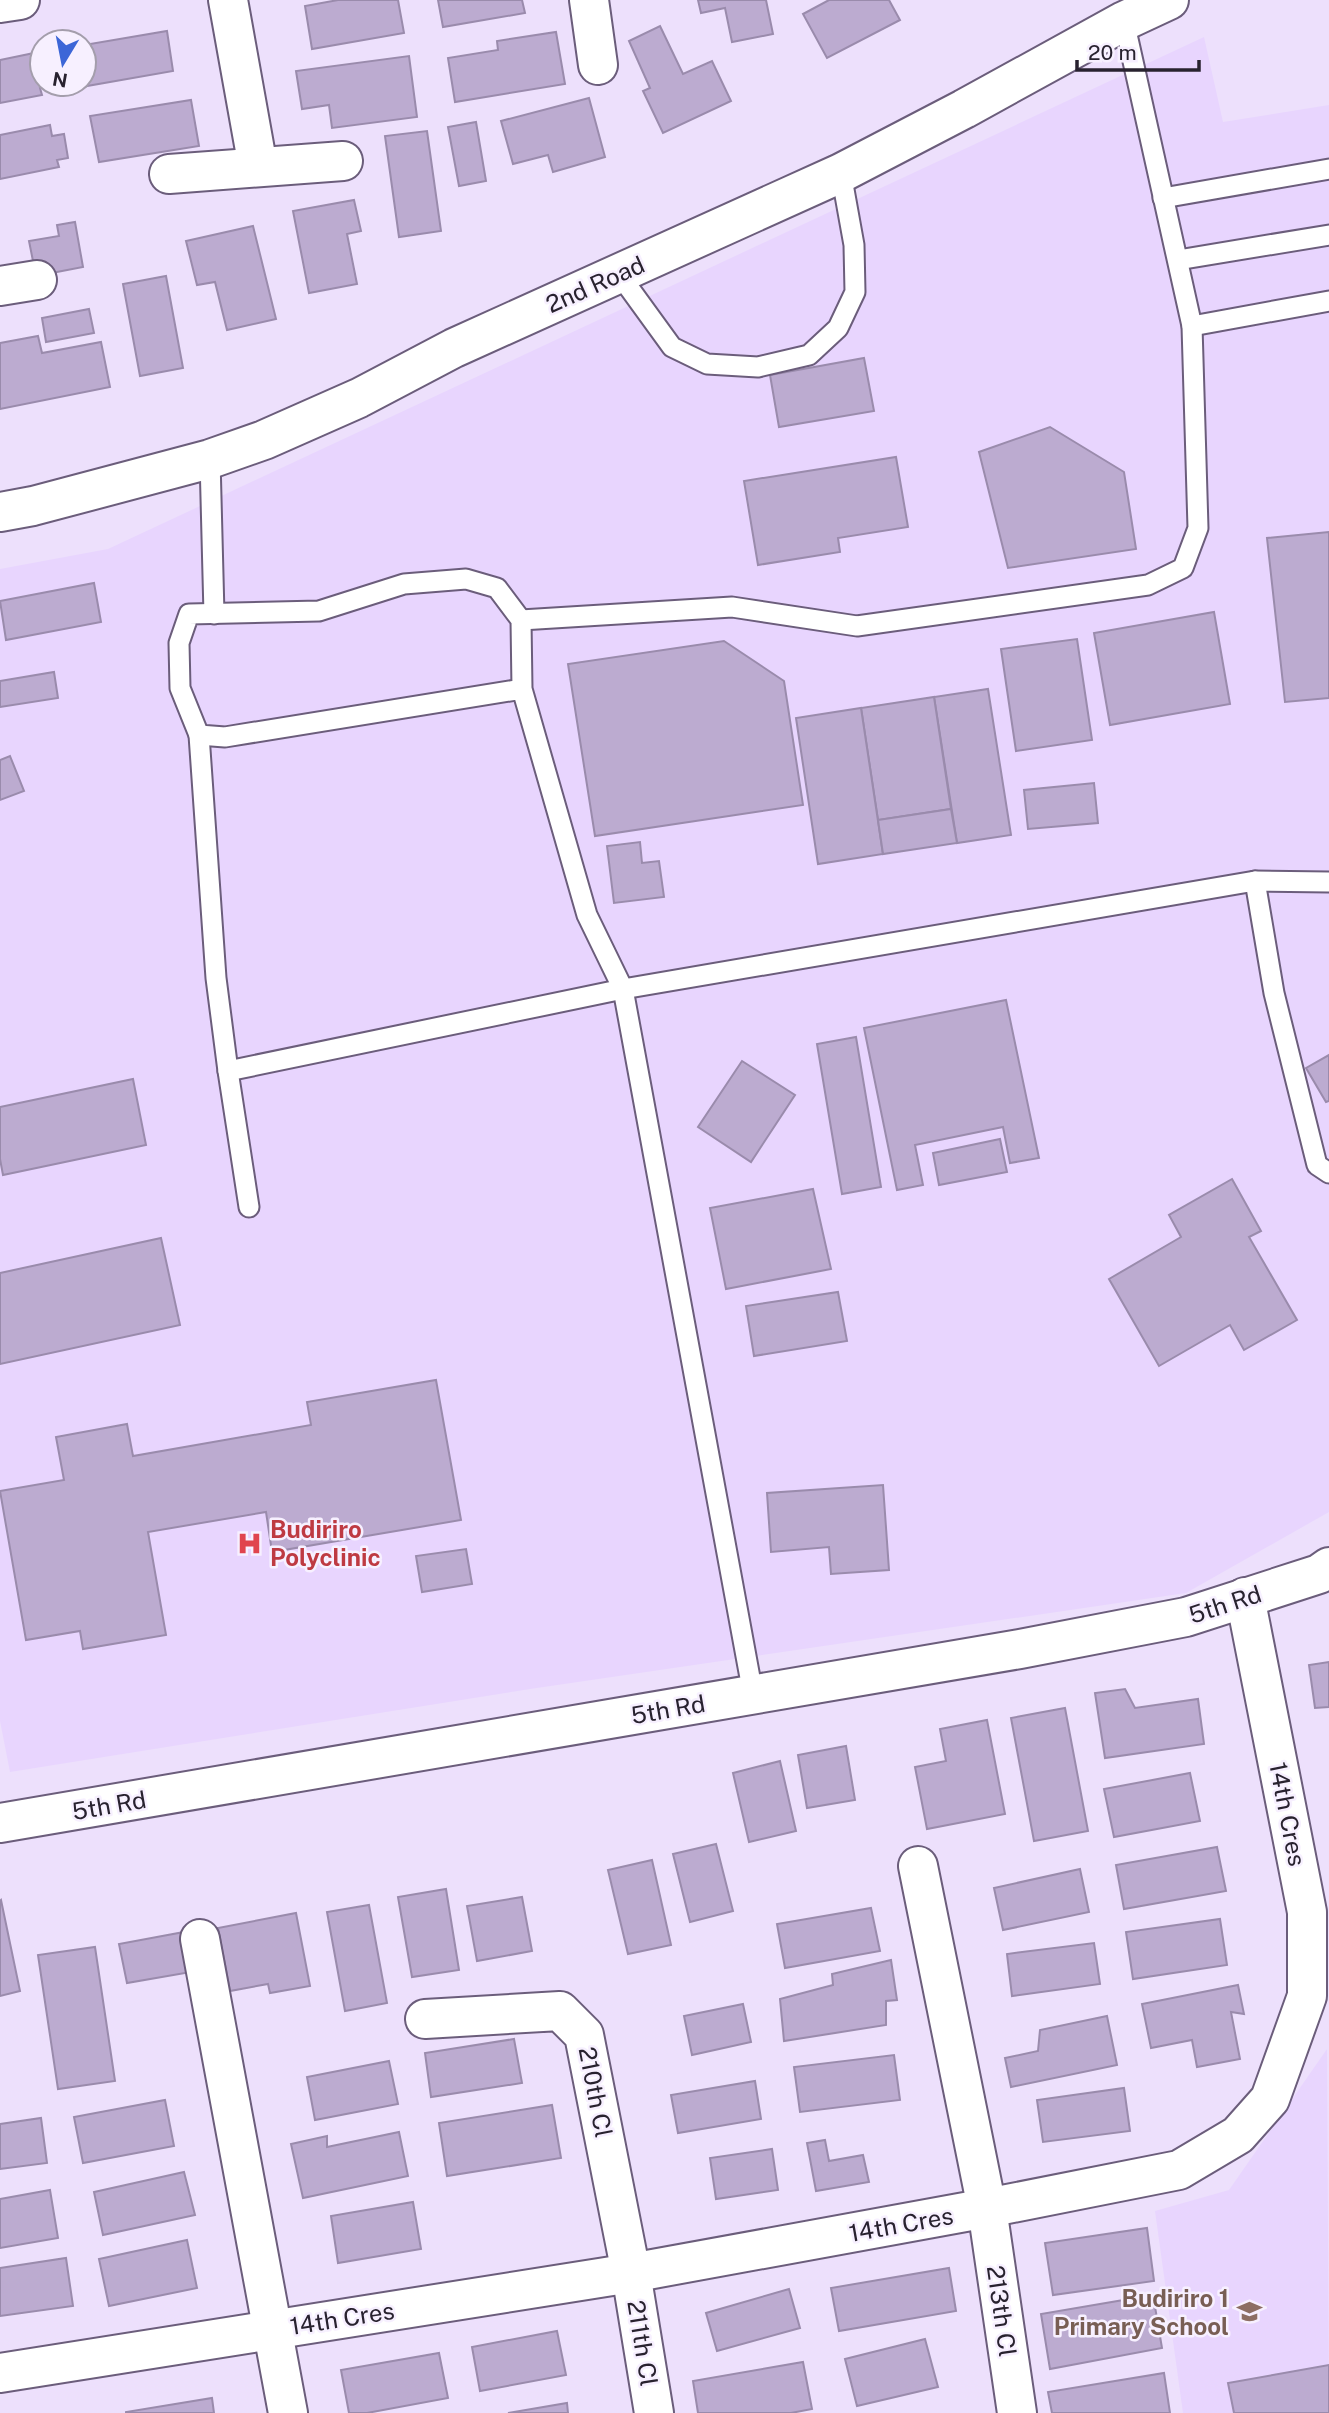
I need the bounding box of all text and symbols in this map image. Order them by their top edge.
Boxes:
north arrow [28,28,98,98]
scale bar [1077,28,1200,72]
text: 20 m [1088,40,1137,65]
text: N [51,68,69,92]
street label: 2nd Road [541,250,649,318]
place label: Budiriro Polyclinic [270,1515,381,1571]
hospital icon: Budiriro Polyclinic [236,1529,264,1557]
street label: 5th Rd [1185,1579,1265,1629]
street label: 5th Rd [629,1689,707,1729]
street label: 14th Cres [1264,1760,1312,1868]
street label: 5th Rd [70,1785,148,1825]
street label: 210th Cl [574,2044,618,2140]
street label: 14th Cres [847,2201,955,2247]
street label: 213th Cl [982,2263,1022,2359]
place label: Budiriro 1 Primary School [1054,2284,1229,2340]
street label: 14th Cres [288,2296,396,2340]
street label: 211th Cl [622,2298,664,2388]
school or university icon: Budiriro 1 Primary School [1235,2298,1263,2326]

